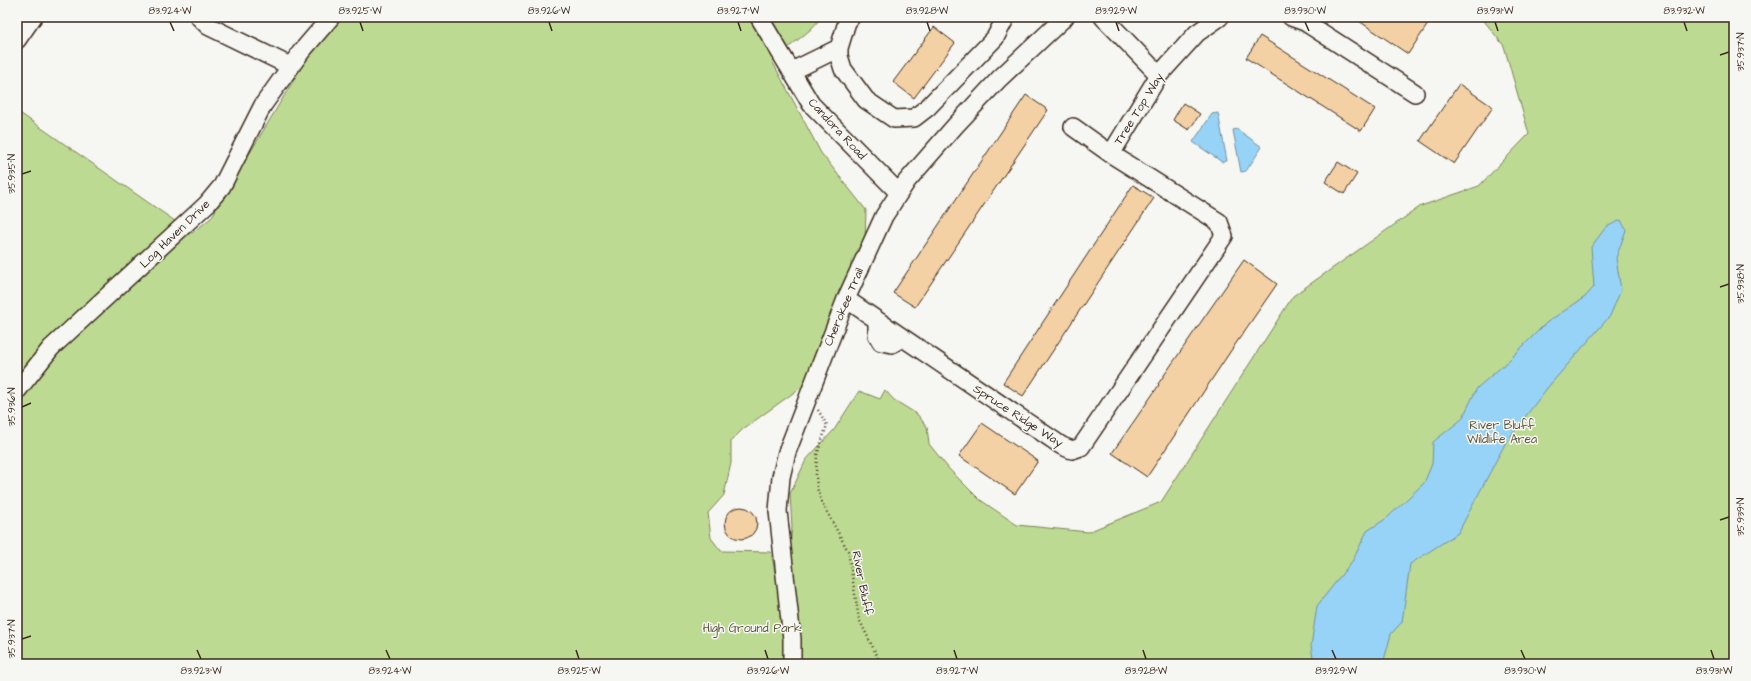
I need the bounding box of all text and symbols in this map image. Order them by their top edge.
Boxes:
text: 83.924°W [149,4,192,18]
text: 83.925°W [338,4,382,18]
text: 83.926°W [528,4,571,18]
text: 83.927°W [717,4,760,18]
text: 83.928°W [906,4,949,18]
text: 83.929°W [1095,4,1137,18]
text: 83.930°W [1284,4,1326,18]
text: 83.931°W [1477,4,1514,18]
text: 83.932°W [1663,4,1705,18]
text: 35.937°N [1734,33,1748,71]
street label: Tree Top Way [1110,70,1169,149]
street label: Candora Road [804,94,870,164]
text: 35.935°N [5,154,19,194]
street label: Log Haven Drive [136,196,215,273]
text: 35.938°N [1734,264,1748,304]
street label: Cherokee Trail [820,265,868,349]
street label: Spruce Ridge Way [969,381,1067,453]
text: 35.936°N [5,387,19,427]
park label: River Bluff Wildlife Area [1467,417,1537,448]
text: 35.939°N [1734,498,1748,536]
street label: River Bluff [847,549,877,618]
text: 35.937°N [5,620,19,658]
park label: High Ground Park [703,620,802,638]
text: 83.923°W [180,664,222,678]
text: 83.924°W [369,664,412,678]
text: 83.925°W [557,664,601,678]
text: 83.926°W [747,664,790,678]
text: 83.927°W [936,664,979,678]
text: 83.928°W [1125,664,1168,678]
text: 83.929°W [1315,664,1357,678]
text: 83.930°W [1504,664,1546,678]
text: 83.931°W [1696,664,1733,678]

